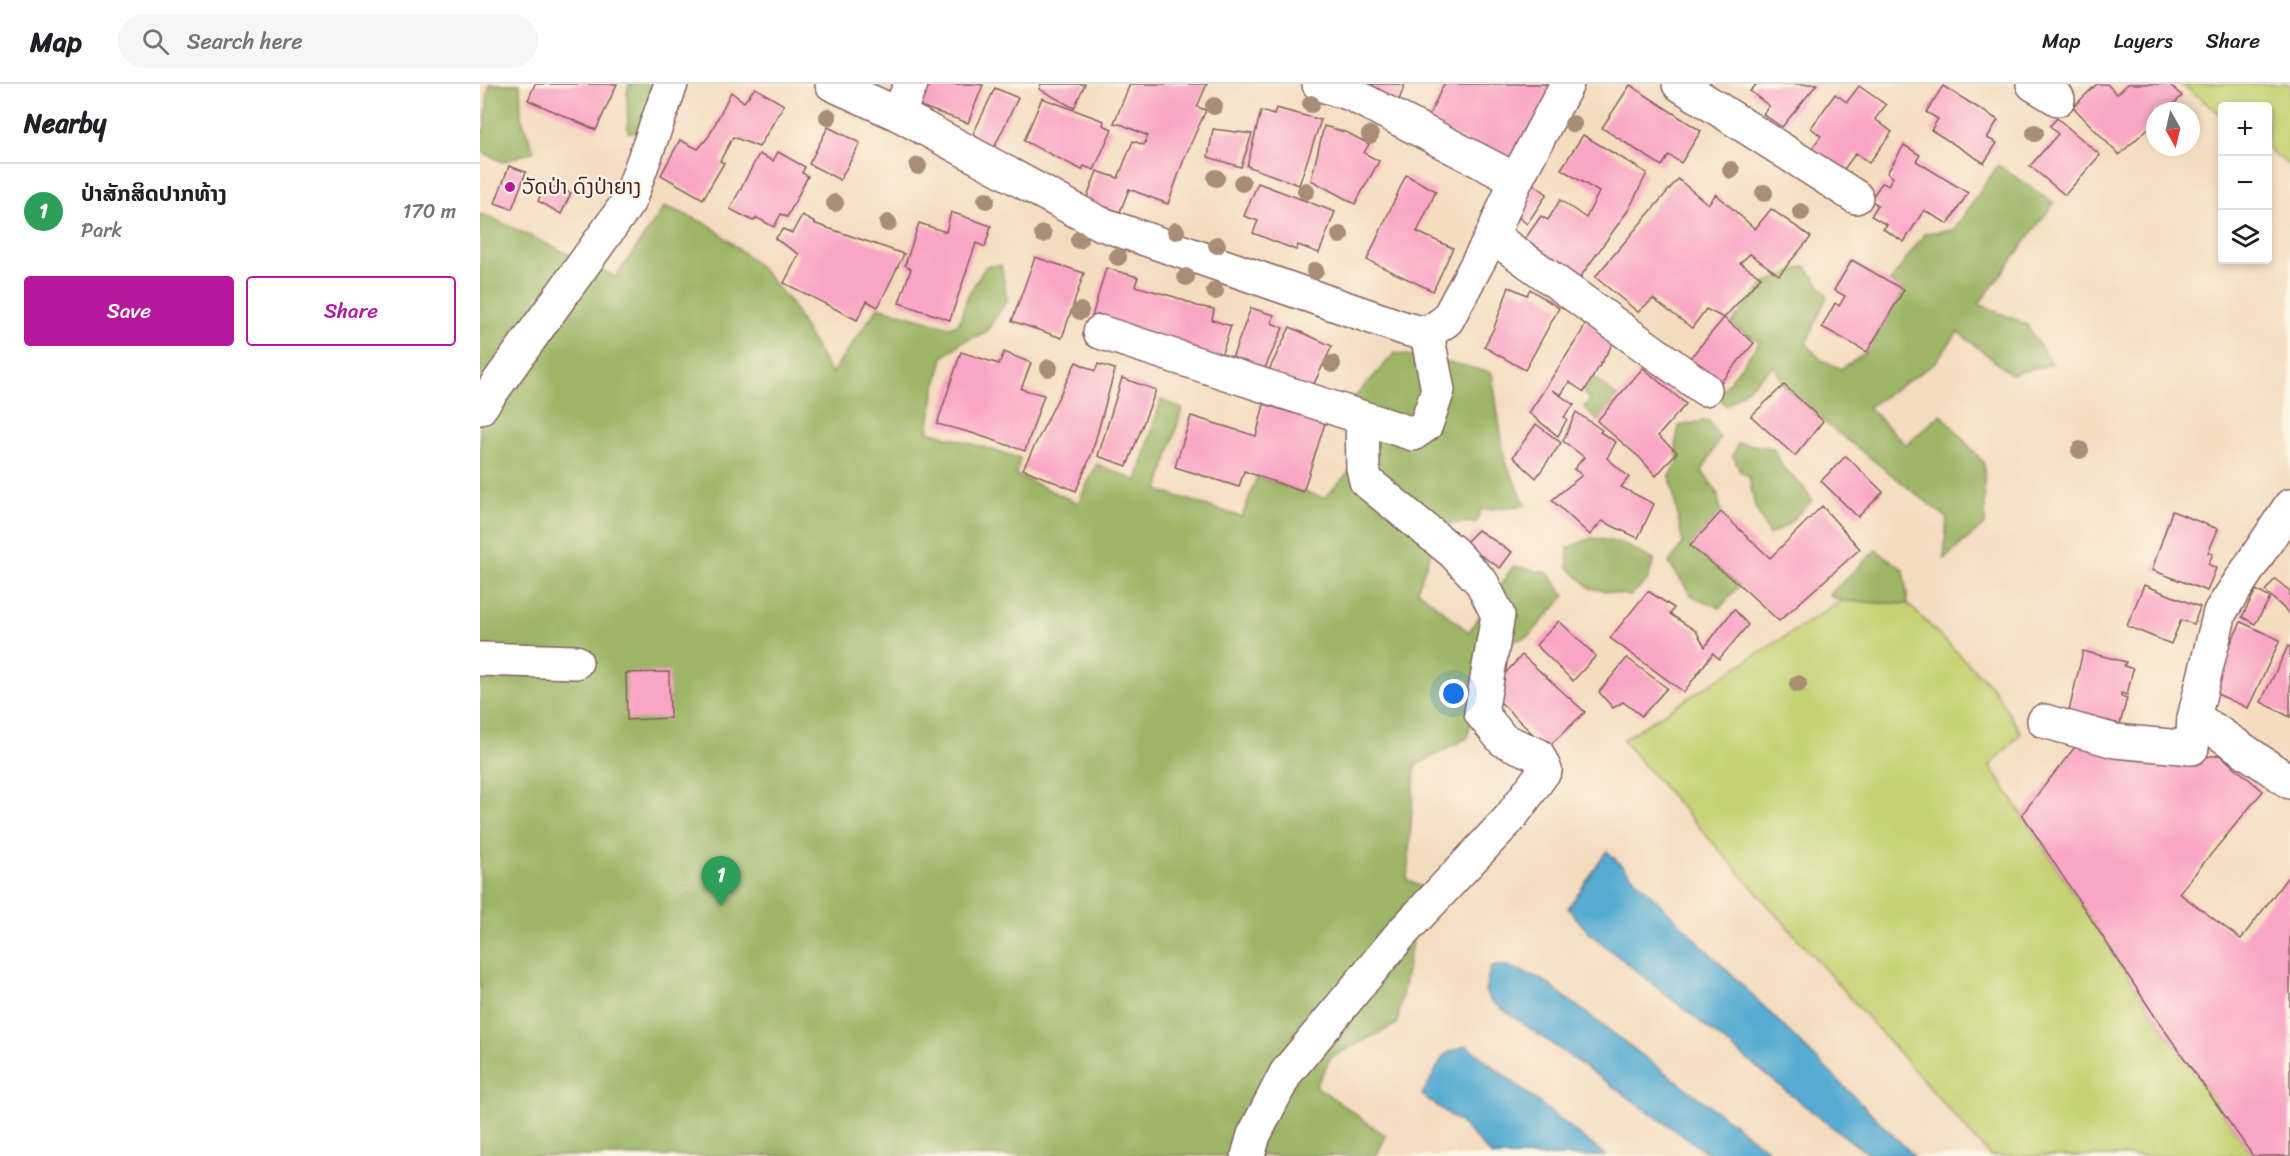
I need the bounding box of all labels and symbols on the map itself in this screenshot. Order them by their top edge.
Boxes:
north arrow [2146,102,2200,156]
place label: ວັດປ່າ ດົງປ່າຍາງ [522,168,641,206]
marker: ວັດປ່າ ດົງປ່າຍາງ [503,180,517,194]
your location [1439,679,1468,708]
pin: 1 [702,856,740,906]

